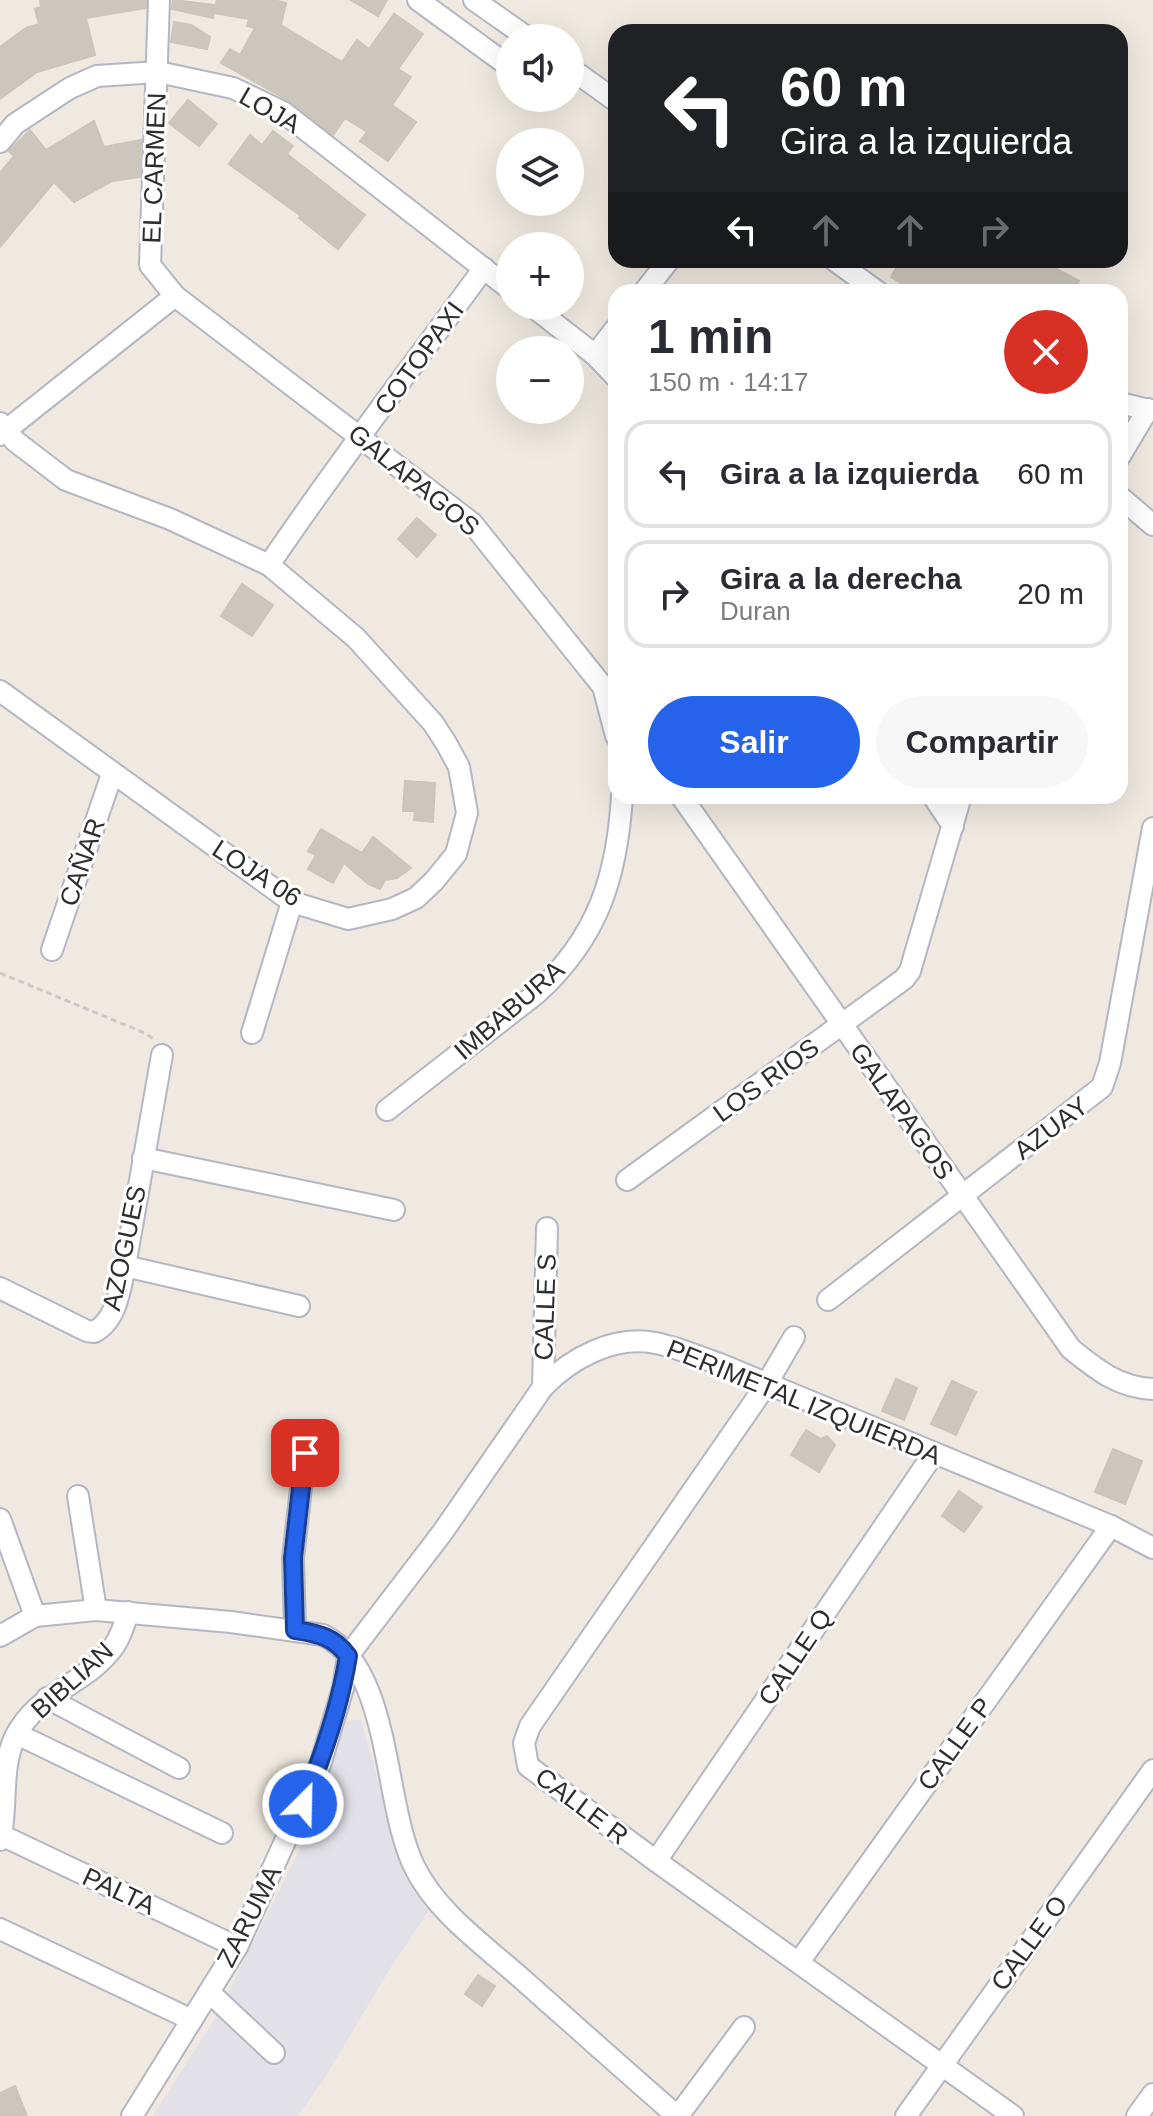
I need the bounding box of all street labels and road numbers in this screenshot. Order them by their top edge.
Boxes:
street label: LOJA [234,81,306,140]
street label: EL CARMEN [136,92,172,244]
street label: COTOPAXI [368,296,470,420]
street label: GALAPAGOS [342,418,486,542]
street label: CAÑAR [53,814,111,910]
street label: LOJA 06 [207,833,307,913]
street label: IMBABURA [448,954,571,1066]
street label: LOS RIOS [707,1032,825,1128]
street label: GALAPAGOS [844,1037,960,1185]
street label: AZUAY [1008,1091,1094,1165]
street label: AZOGUES [96,1183,152,1313]
street label: CALLE S [528,1253,562,1361]
street label: PERIMETAL IZQUIERDA [662,1333,946,1471]
street label: CALLE Q [752,1603,838,1711]
street label: BIBLIAN [25,1635,119,1725]
street label: CALLE P [911,1692,999,1796]
street label: CALLE R [530,1761,634,1851]
street label: ZARUMA [211,1860,288,1972]
street label: PALTA [78,1861,161,1921]
street label: CALLE O [985,1890,1073,1996]

